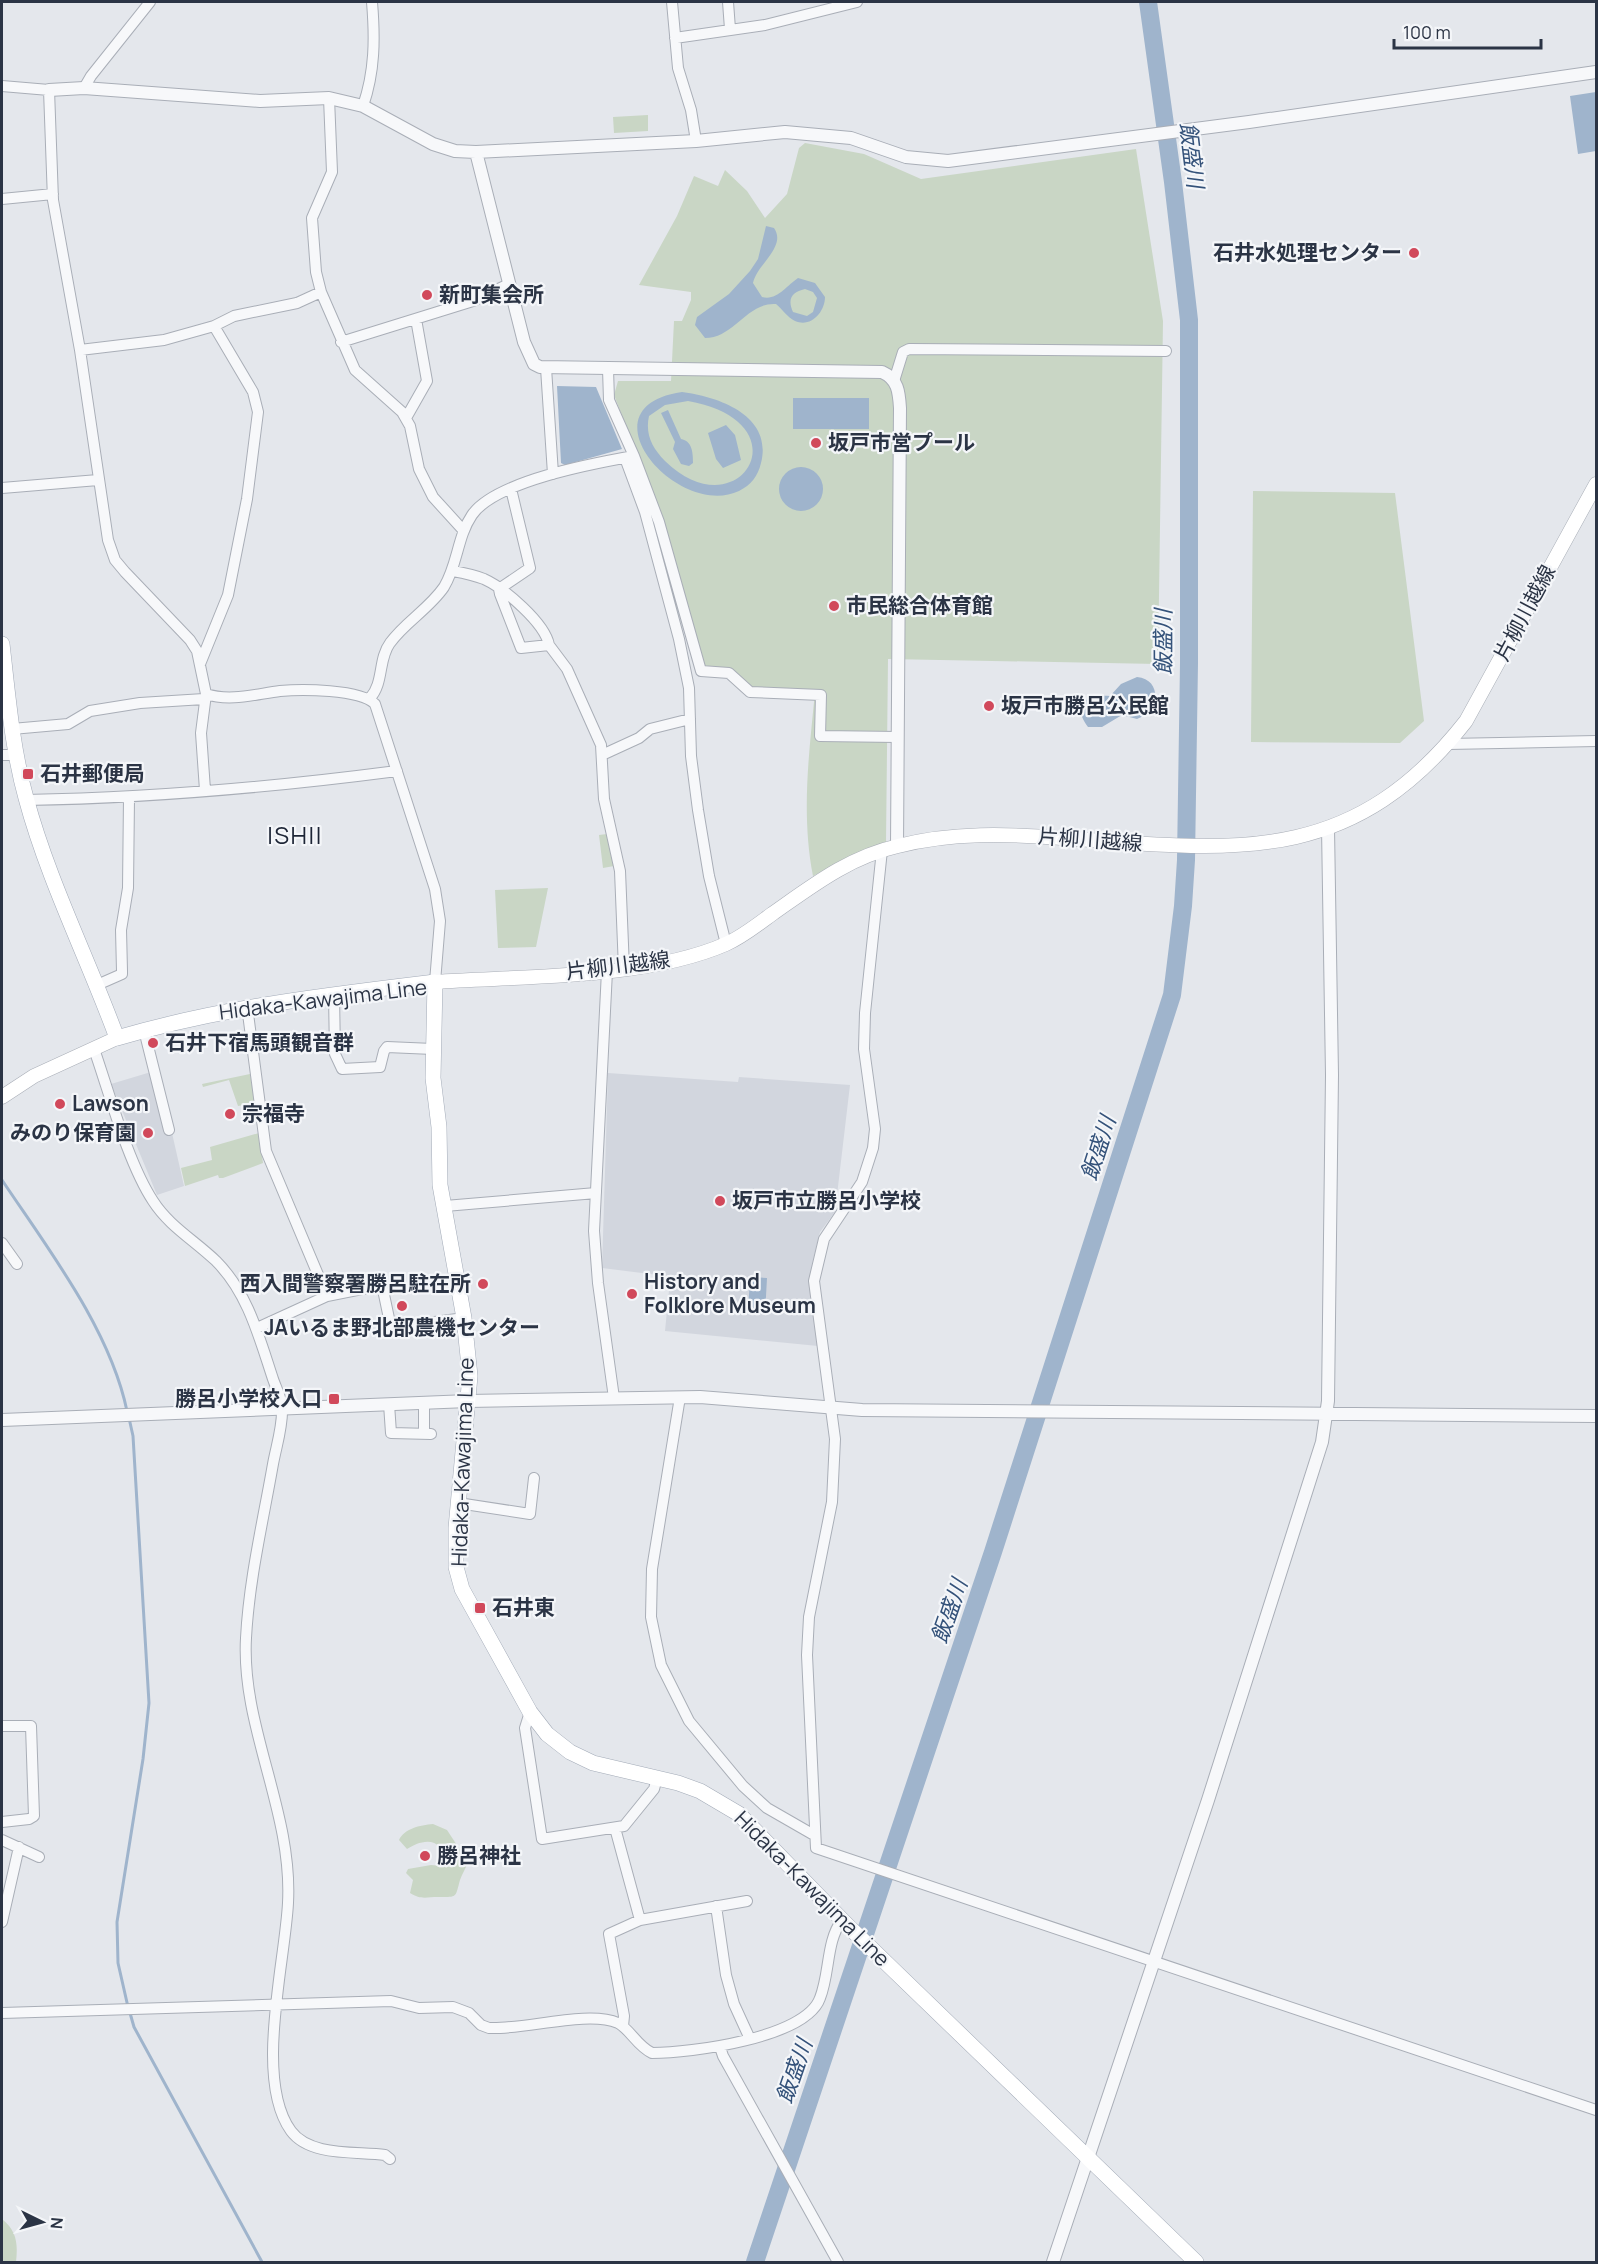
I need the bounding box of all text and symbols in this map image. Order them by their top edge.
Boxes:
scale bar [1394,12,1541,50]
text: 100 m [1403,20,1451,44]
water label: 飯盛川 [1173,120,1211,192]
place label: 石井水処理センター [1213,238,1402,266]
marker: 石井水処理センター [1407,246,1421,260]
place label: 新町集会所 [439,280,544,308]
marker: 新町集会所 [420,288,434,302]
place label: 坂戸市営プール [828,428,975,456]
marker: 坂戸市営プール [809,436,823,450]
street label: 片柳川越線 [1487,560,1561,665]
place label: 市民総合体育館 [846,591,993,619]
marker: 市民総合体育館 [827,599,841,613]
water label: 飯盛川 [1148,607,1178,675]
place label: 坂戸市勝呂公民館 [1001,691,1169,719]
marker: 坂戸市勝呂公民館 [982,699,996,713]
place label: 石井郵便局 [40,759,145,787]
marker: 石井郵便局 [21,767,35,781]
district label: ISHII [267,818,323,851]
street label: 片柳川越線 [1037,821,1143,857]
street label: 片柳川越線 [564,945,672,985]
street label: Hidaka-Kawajima Line [217,972,428,1026]
place label: 石井下宿馬頭観音群 [165,1028,354,1056]
marker: 石井下宿馬頭観音群 [146,1036,160,1050]
place label: Lawson [72,1089,149,1117]
marker: Lawson [53,1097,67,1111]
place label: 宗福寺 [242,1099,305,1127]
marker: 宗福寺 [223,1107,237,1121]
water label: 飯盛川 [1074,1110,1123,1184]
place label: みのり保育園 [10,1118,136,1146]
marker: みのり保育園 [141,1126,155,1140]
place label: 坂戸市立勝呂小学校 [732,1186,921,1214]
marker: 坂戸市立勝呂小学校 [713,1194,727,1208]
place label: History and Folklore Museum [644,1267,816,1319]
place label: 西入間警察署勝呂駐在所 [240,1269,471,1297]
marker: 西入間警察署勝呂駐在所 [476,1277,490,1291]
marker: History and Folklore Museum [625,1287,639,1301]
marker: JAいるま野北部農機センター [395,1299,409,1313]
place label: JAいるま野北部農機センター [264,1313,540,1341]
street label: Hidaka-Kawajima Line [444,1357,480,1567]
place label: 勝呂小学校入口 [175,1384,322,1412]
marker: 勝呂小学校入口 [327,1392,341,1406]
water label: 飯盛川 [924,1573,975,1647]
place label: 石井東 [492,1593,555,1621]
marker: 石井東 [473,1601,487,1615]
street label: Hidaka-Kawajima Line [729,1804,897,1972]
place label: 勝呂神社 [437,1841,521,1869]
marker: 勝呂神社 [418,1849,432,1863]
water label: 飯盛川 [769,2033,820,2107]
north arrow [12,2192,72,2252]
text: N [45,2217,68,2230]

